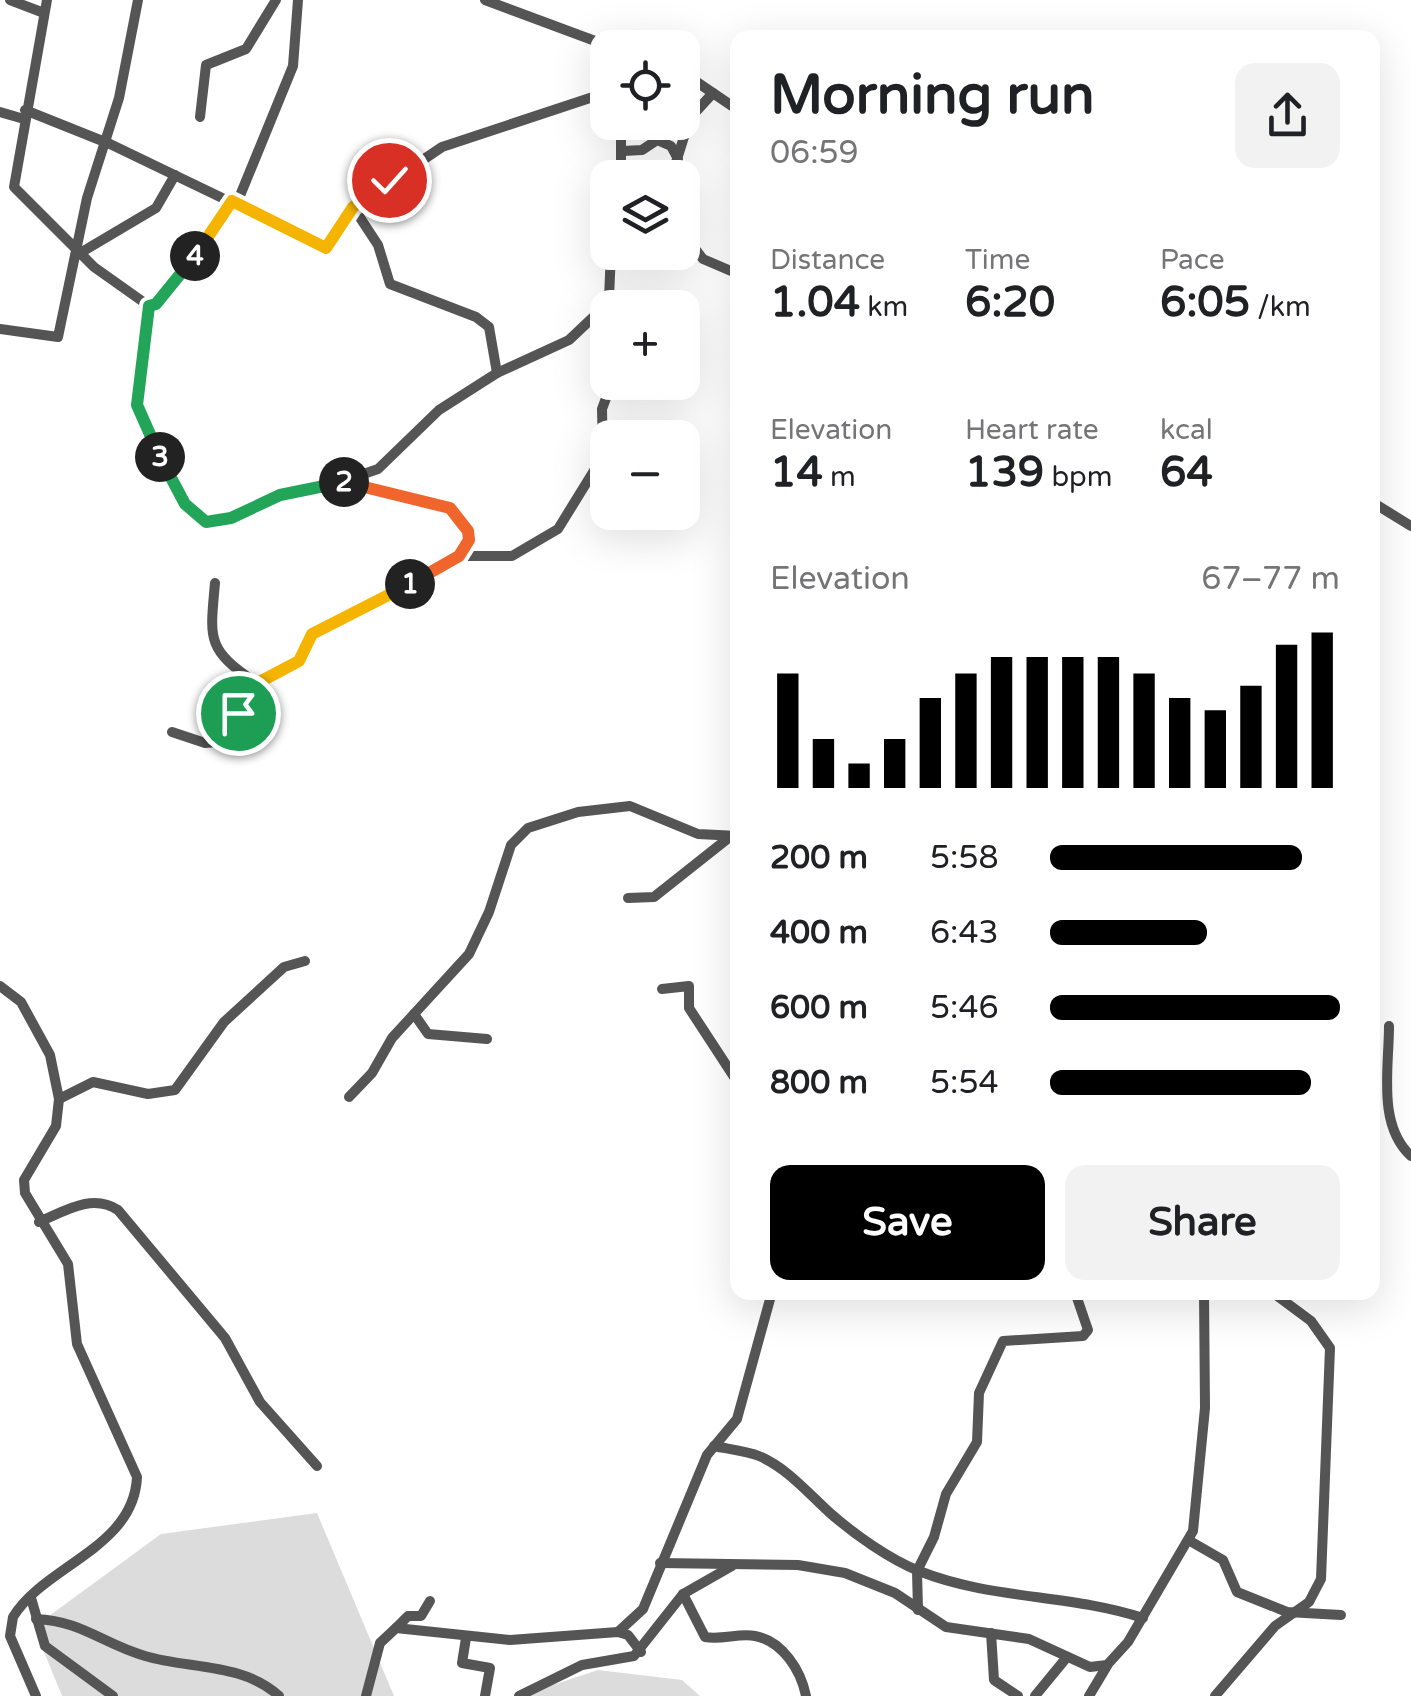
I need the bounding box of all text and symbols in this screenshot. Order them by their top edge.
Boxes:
map controls [590,30,700,530]
button: locate [590,30,700,140]
text: Morning run [770,63,1095,129]
button: share [1235,63,1340,168]
text: 06:59 [770,134,859,172]
pin [347,138,432,223]
icon: check [362,153,417,208]
button: layers [590,160,700,270]
pin: 4 [170,231,220,281]
text: 4 [186,239,204,273]
text: Distance [770,243,885,277]
text: Time [965,243,1030,277]
text: Pace [1160,243,1224,277]
text: 1.04 [770,277,860,328]
text: 6:20 [965,277,1055,328]
text: 6:05 [1160,277,1250,328]
button: + [590,290,700,400]
text: km [860,290,908,324]
text: /km [1250,290,1311,324]
text: Elevation [770,413,892,447]
text: Heart rate [965,413,1099,447]
text: kcal [1160,413,1213,447]
button: − [590,420,700,530]
pin: 3 [135,432,185,482]
text: 3 [151,440,169,474]
text: 14 [770,447,823,498]
text: 139 [965,447,1044,498]
text: 64 [1160,447,1213,498]
pin: 2 [319,457,369,507]
text: m [823,460,856,494]
text: bpm [1044,460,1112,494]
text: 2 [335,465,353,499]
pin: 1 [385,559,435,609]
text: Elevation [770,560,910,598]
text: 67–77 m [1201,560,1340,598]
text: 1 [401,567,419,601]
pin [196,671,281,756]
icon: arrive [211,686,266,741]
text: 200 m [770,839,868,877]
text: 5:58 [930,839,999,877]
text: 400 m [770,914,868,952]
text: 6:43 [930,914,999,952]
text: 600 m [770,989,868,1027]
text: 5:46 [930,989,999,1027]
text: 800 m [770,1064,868,1102]
text: 5:54 [930,1064,999,1102]
button: Save [770,1165,1045,1280]
button: Share [1065,1165,1340,1280]

